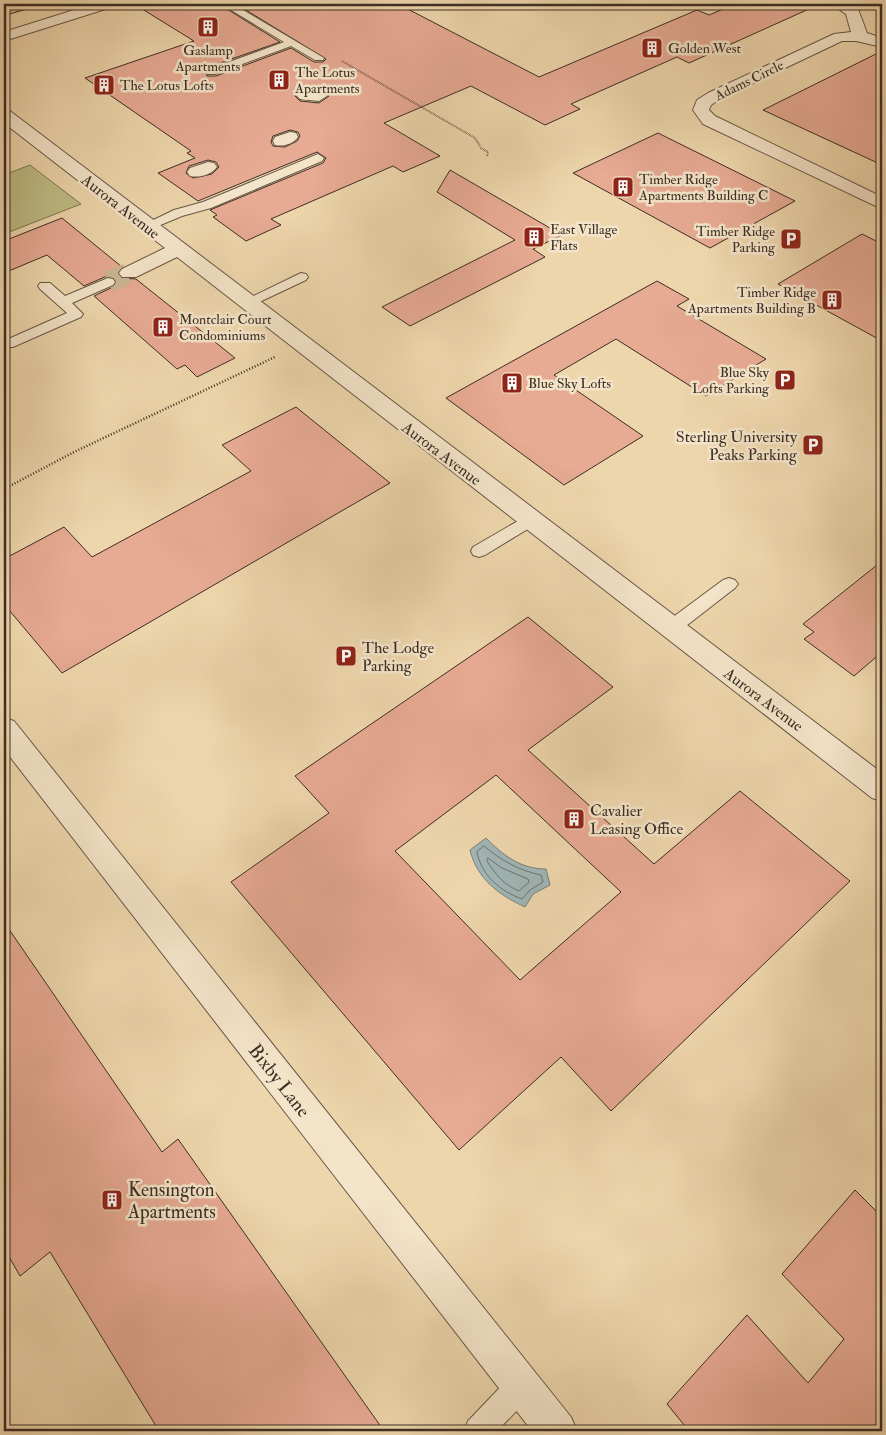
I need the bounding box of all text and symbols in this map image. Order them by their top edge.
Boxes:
building icon: Gaslamp Apartments [196,15,220,39]
building icon: Golden West [640,36,664,60]
place label: Golden West [668,40,742,57]
place label: Gaslamp Apartments [175,42,241,76]
street label: Adams Circle [711,56,786,105]
place label: The Lotus Apartments [294,64,360,98]
building icon: The Lotus Apartments [267,68,291,92]
building icon: The Lotus Lofts [92,73,116,97]
place label: The Lotus Lofts [120,77,214,94]
street label: Aurora Avenue [76,169,164,244]
place label: Timber Ridge Apartments Building C [638,171,768,205]
building icon: Timber Ridge Apartments Building C [611,175,635,199]
place label: East Village Flats [550,221,618,254]
place label: Timber Ridge Parking [696,223,776,256]
building icon: East Village Flats [522,225,546,249]
parking icon: Timber Ridge Parking [779,227,803,251]
place label: Timber Ridge Apartments Building B [687,284,816,318]
building icon: Timber Ridge Apartments Building B [820,288,844,312]
place label: Montclair Court Condominiums [179,311,272,344]
building icon: Montclair Court Condominiums [151,315,175,339]
place label: Blue Sky Lofts Parking [692,364,770,397]
parking icon: Blue Sky Lofts Parking [773,368,797,392]
building icon: Blue Sky Lofts [500,371,524,395]
place label: Blue Sky Lofts [528,375,611,393]
street label: Aurora Avenue [397,417,485,490]
place label: Sterling University Peaks Parking [676,427,798,465]
parking icon: Sterling University Peaks Parking [801,433,825,457]
place label: The Lodge Parking [362,638,434,676]
parking icon: The Lodge Parking [334,644,358,668]
street label: Aurora Avenue [719,663,807,736]
place label: Cavalier Leasing Office [590,801,683,839]
building icon: Cavalier Leasing Office [562,807,586,831]
street label: Bixby Lane [243,1039,315,1122]
place label: Kensington Apartments [127,1178,216,1225]
building icon: Kensington Apartments [100,1188,124,1212]

